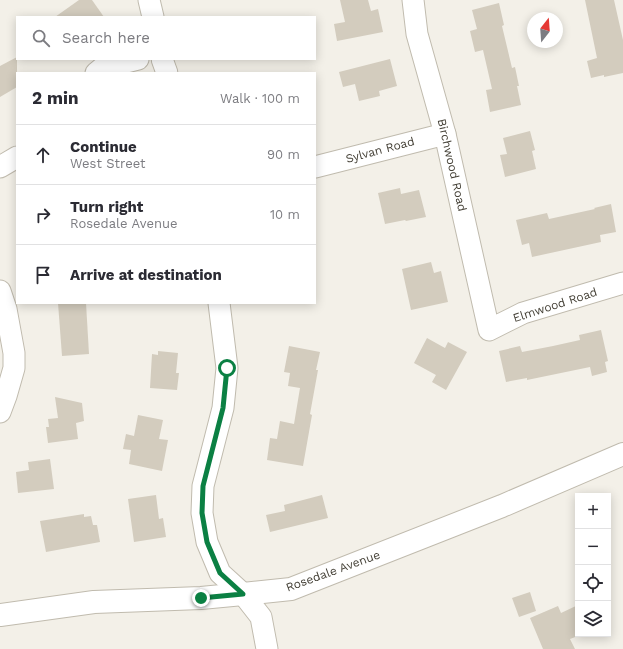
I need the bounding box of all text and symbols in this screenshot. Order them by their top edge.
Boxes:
north arrow [527,12,563,48]
search box [16,16,316,60]
icon: search [30,27,52,49]
text: Search here [62,29,150,47]
text: 2 min [32,88,78,108]
text: Walk · 100 m [220,91,300,106]
street label: Birchwood Road [435,117,469,213]
street label: Sylvan Road [344,134,416,166]
text: Continue [70,138,137,156]
icon: ahead [32,144,54,166]
text: 90 m [267,147,300,162]
text: West Street [70,156,145,171]
text: Turn right [70,198,143,216]
icon: right [32,204,54,226]
text: 10 m [270,207,300,222]
text: Rosedale Avenue [70,216,177,231]
icon: arrive [32,264,54,286]
text: Arrive at destination [70,266,222,284]
street label: Elmwood Road [511,285,599,325]
route start [218,359,236,377]
map controls [575,493,611,637]
button: + [575,493,611,529]
button: − [575,529,611,565]
street label: Rosedale Avenue [284,547,382,595]
button: locate [575,565,611,601]
route end [192,589,210,607]
button: layers [575,601,611,637]

